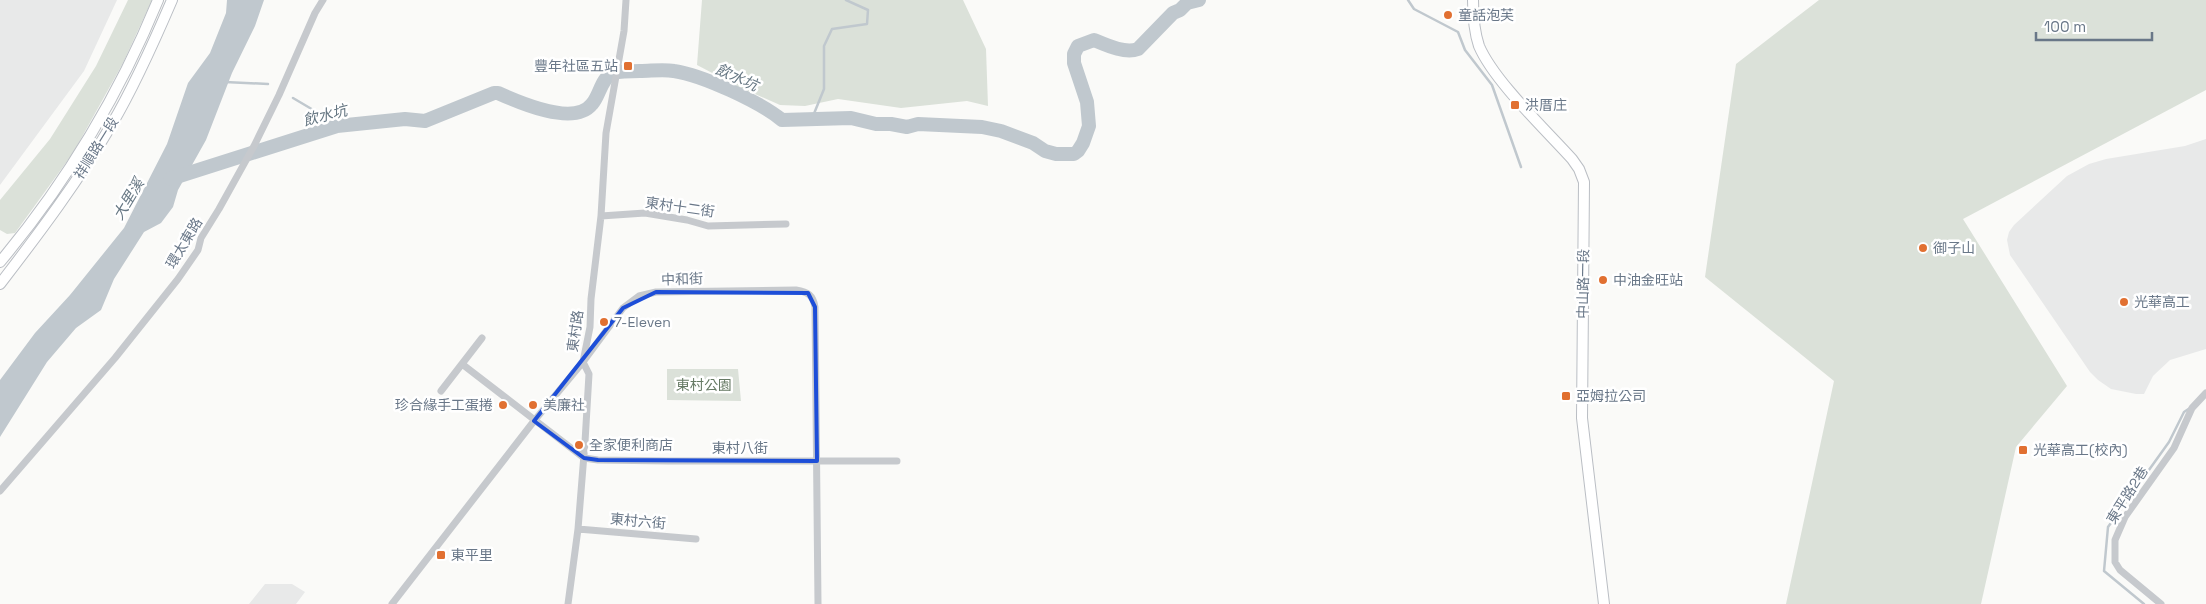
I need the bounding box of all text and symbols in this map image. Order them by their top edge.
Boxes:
place label: 童話泡芙 [1458,6,1514,24]
marker: 童話泡芙 [1442,9,1454,21]
scale bar [2036,10,2152,42]
text: 100 m [2044,17,2086,36]
place label: 豐年社區五站 [534,57,618,75]
water label: 飲水坑 [713,59,763,96]
marker: 豐年社區五站 [622,60,634,72]
place label: 洪厝庄 [1525,96,1567,114]
marker: 洪厝庄 [1509,99,1521,111]
water label: 飲水坑 [301,100,351,130]
street label: 祥順路一段 [70,114,122,182]
water label: 大里溪 [108,173,149,223]
street label: 東村十二街 [644,193,716,221]
street label: 環太東路 [162,214,206,272]
place label: 御子山 [1933,239,1975,257]
marker: 御子山 [1917,242,1929,254]
street label: 中山路一段 [1573,249,1593,319]
street label: 中和街 [661,269,703,289]
place label: 中油金旺站 [1613,271,1683,289]
marker: 中油金旺站 [1597,274,1609,286]
place label: 光華高工 [2134,293,2190,311]
marker: 光華高工 [2118,296,2130,308]
street label: 東村路 [563,309,587,353]
place label: 7-Eleven [614,313,671,331]
marker: 7-Eleven [598,316,610,328]
park label: 東村公園 [676,376,732,394]
place label: 亞姆拉公司 [1576,387,1646,405]
marker: 亞姆拉公司 [1560,390,1572,402]
place label: 珍合緣手工蛋捲 [395,396,493,414]
place label: 美廉社 [543,396,585,414]
marker: 珍合緣手工蛋捲 [497,399,509,411]
marker: 美廉社 [527,399,539,411]
place label: 全家便利商店 [589,436,673,454]
marker: 全家便利商店 [573,439,585,451]
street label: 東村八街 [712,439,768,457]
place label: 光華高工(校內) [2033,441,2128,459]
marker: 光華高工(校內) [2017,444,2029,456]
street label: 東平路2巷 [2102,463,2152,527]
street label: 東村六街 [609,510,667,532]
place label: 東平里 [451,546,493,564]
marker: 東平里 [435,549,447,561]

